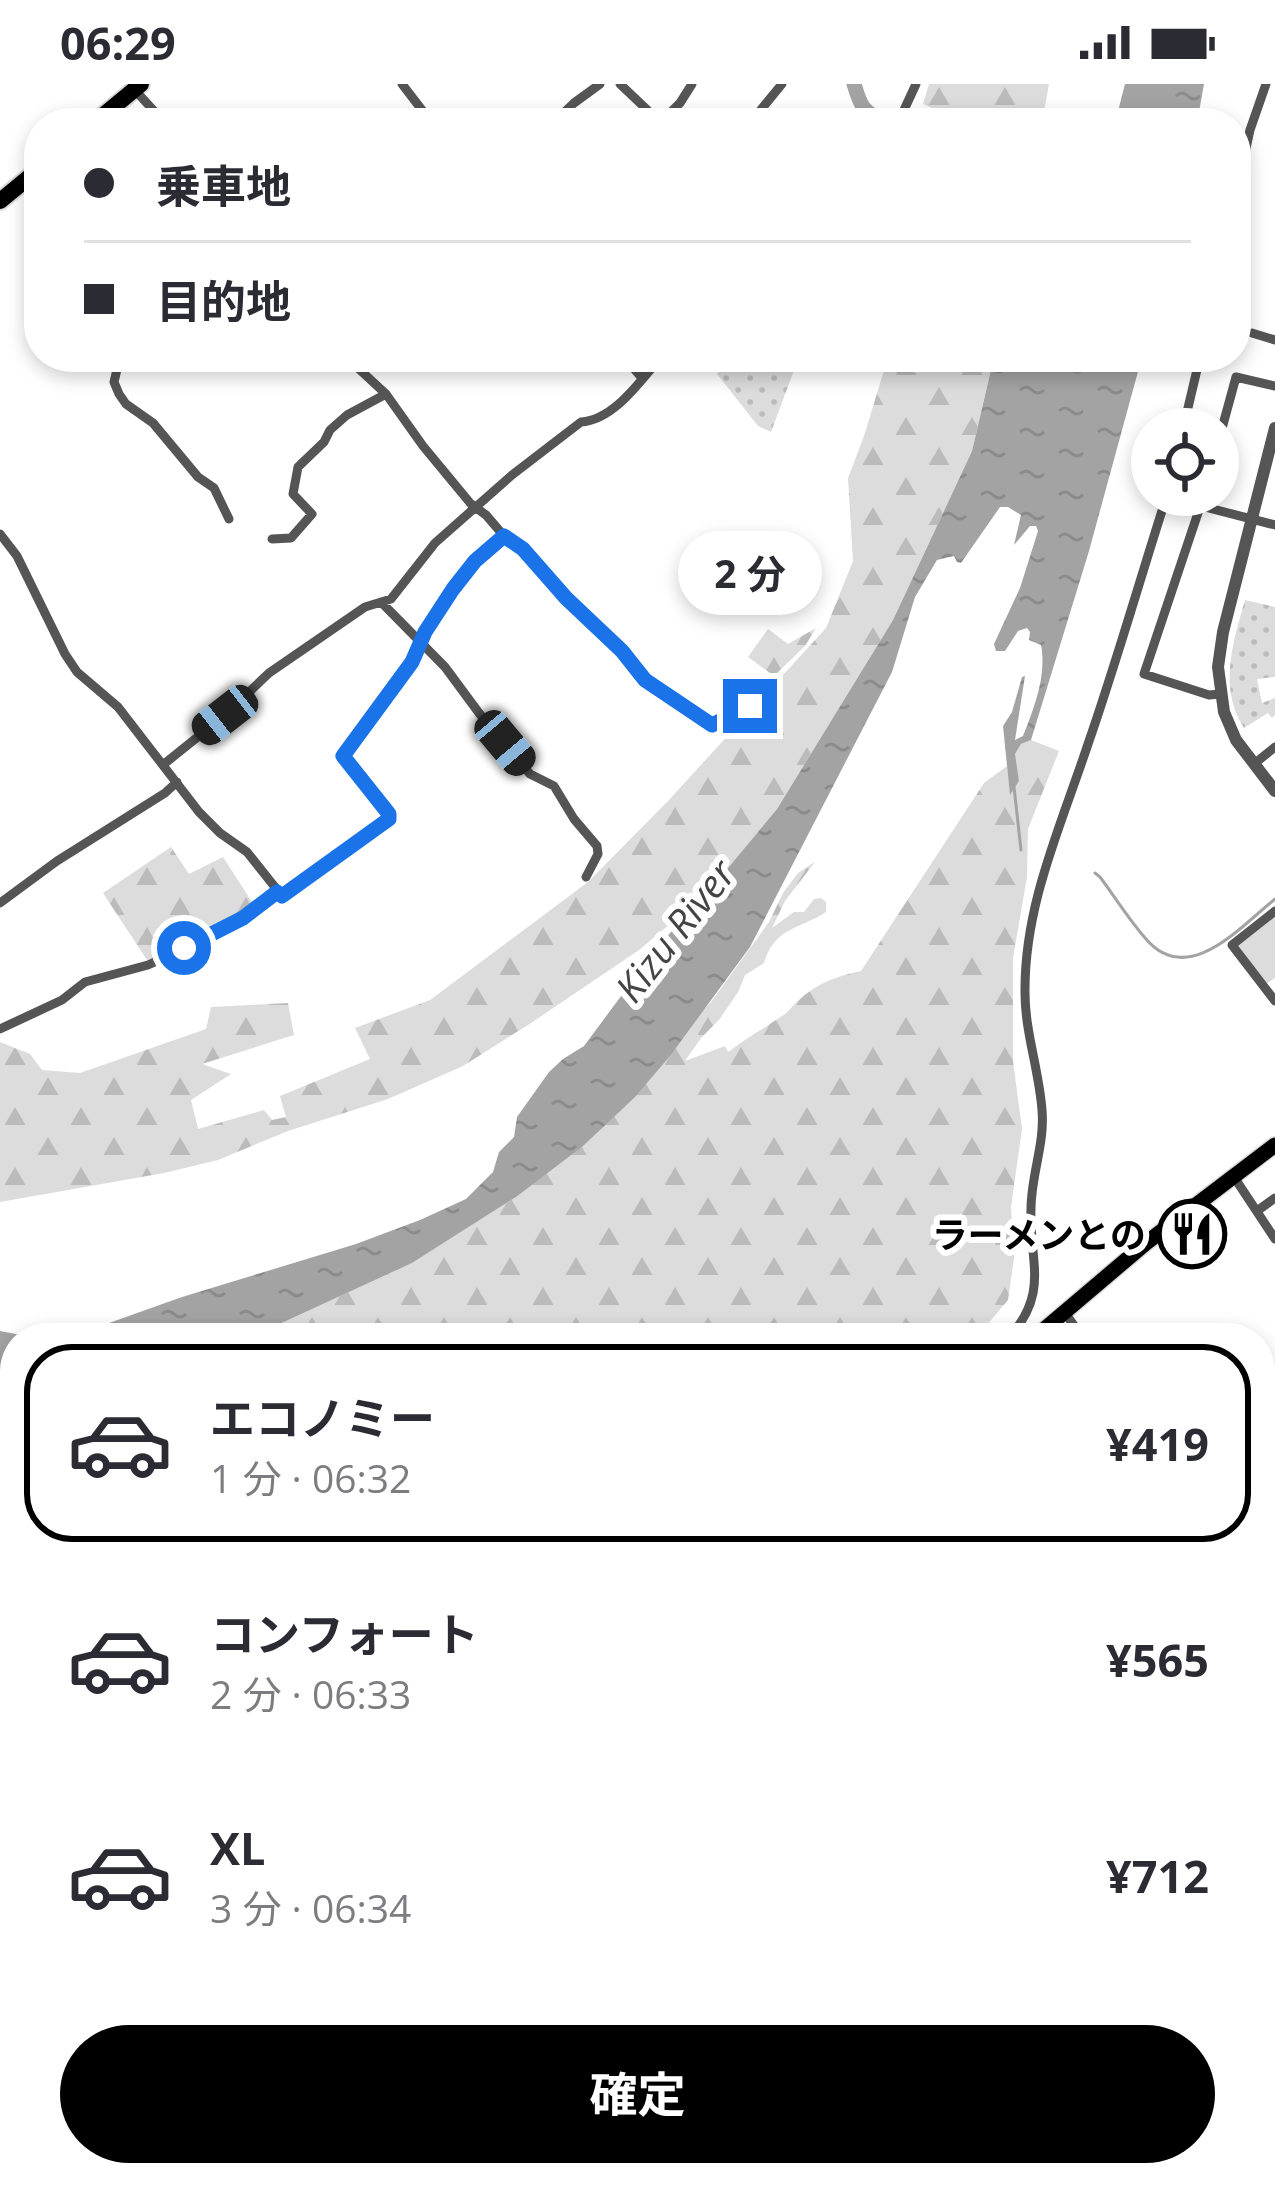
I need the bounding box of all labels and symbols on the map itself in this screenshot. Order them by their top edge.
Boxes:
callout: 2 分 [678,532,822,616]
car [186,679,264,751]
route end [723,679,777,733]
car [468,704,542,782]
water label: Kizu River [602,847,747,1012]
route start [157,921,211,975]
restaurant icon: ラーメンとの [1157,1199,1227,1269]
place label: ラーメンとの [932,1210,1146,1259]

